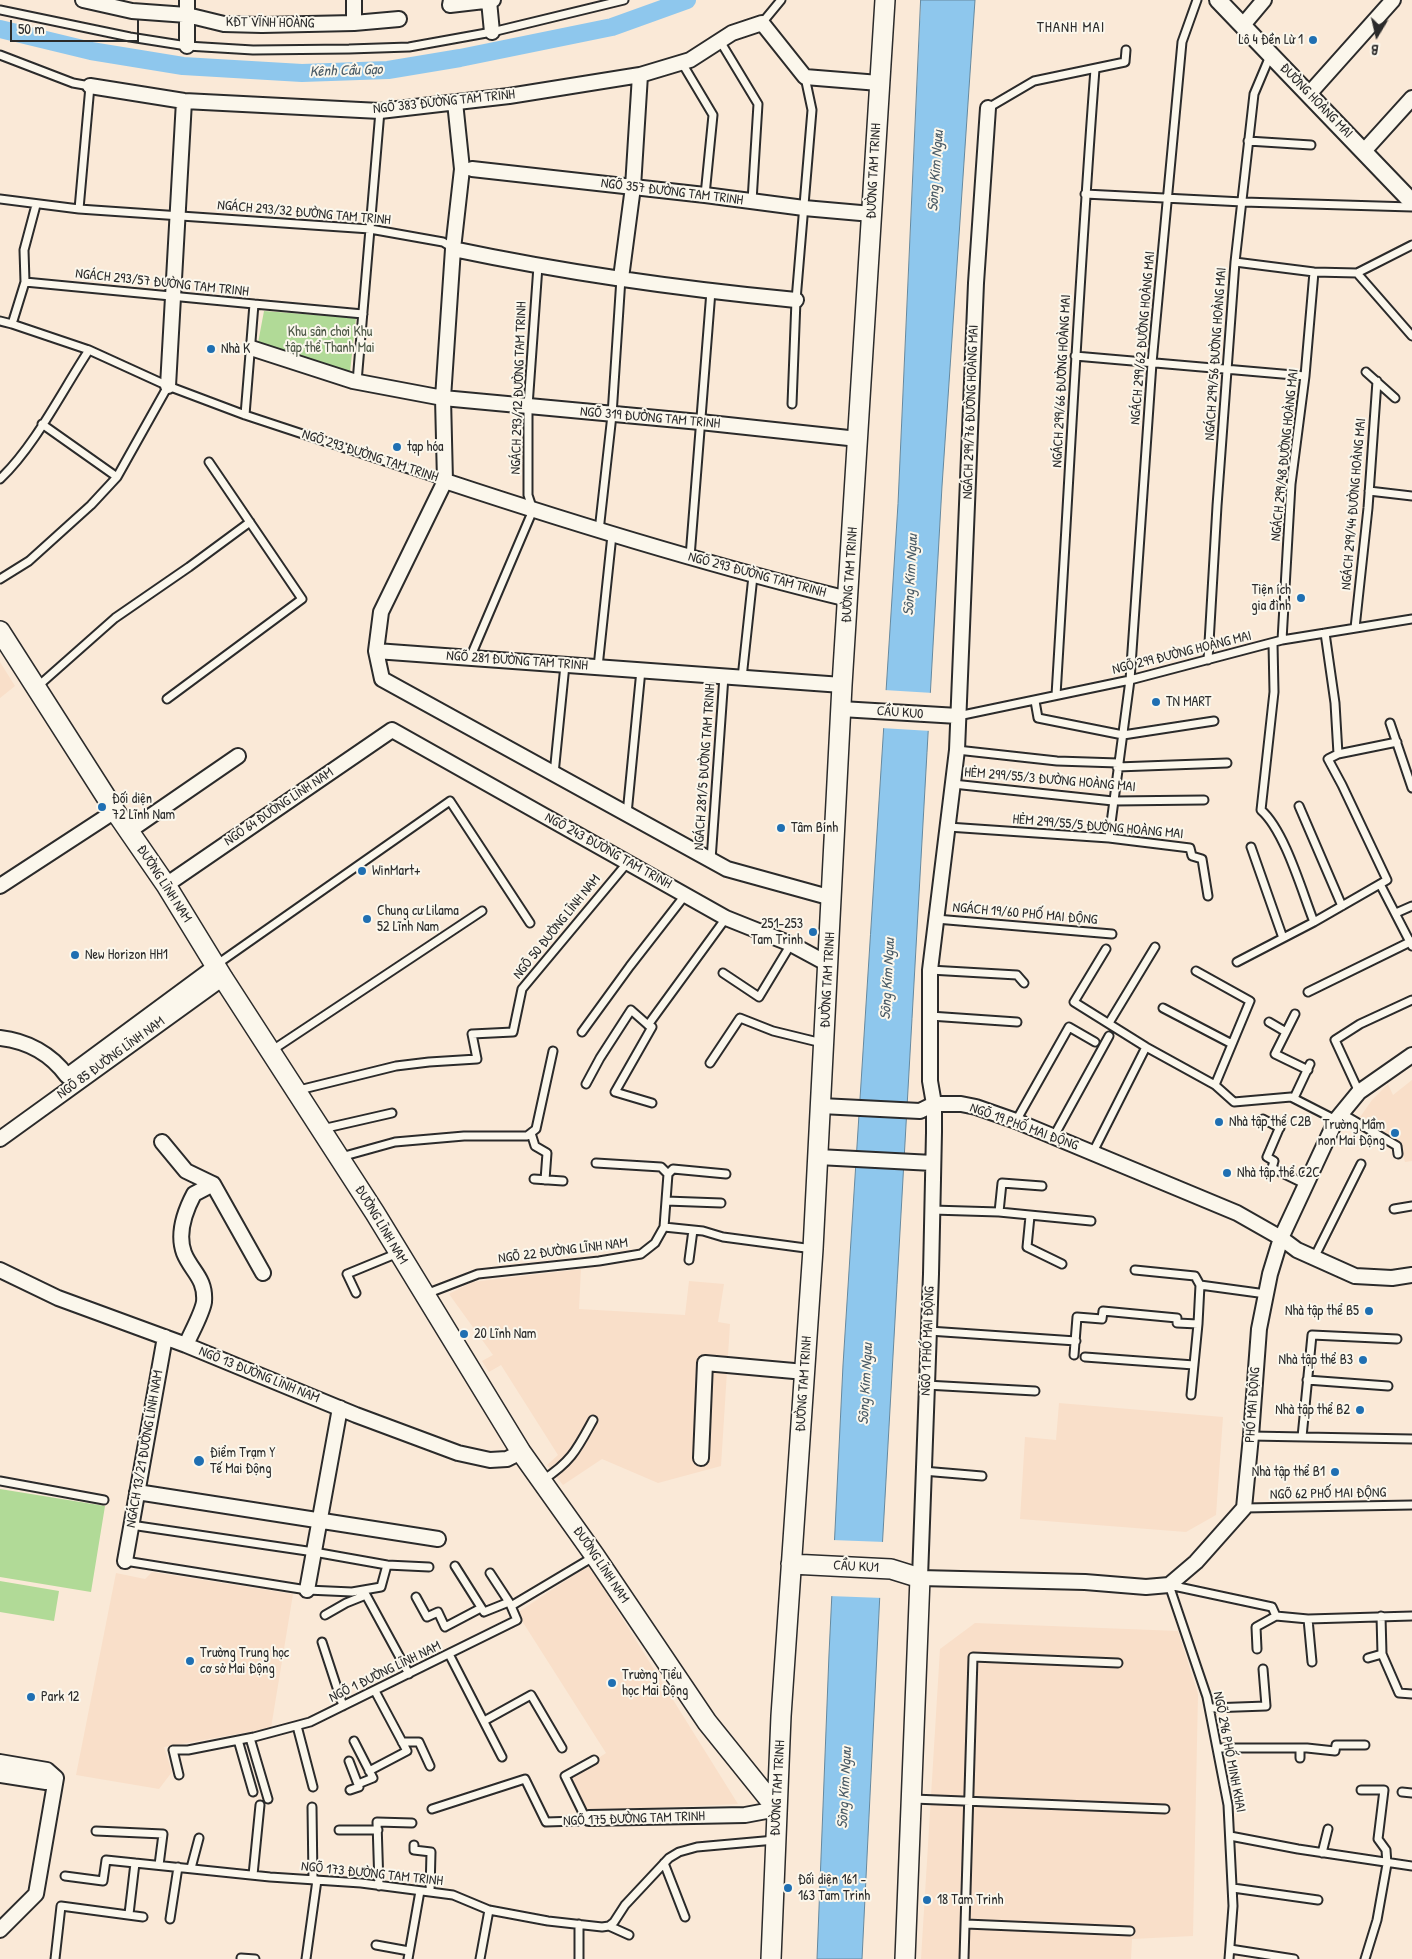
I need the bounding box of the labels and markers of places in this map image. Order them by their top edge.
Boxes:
place label: Lô 4 Đền Lừ 1 [1239,32,1303,48]
marker: Lô 4 Đền Lừ 1 [1307,34,1319,46]
place label: Nhà K [221,341,250,357]
marker: Nhà K [205,343,217,355]
place label: tạp hóa [407,439,444,455]
marker: tạp hóa [391,441,403,453]
place label: Tiện ích gia đình [1251,582,1291,614]
marker: Tiện ích gia đình [1295,592,1307,604]
place label: TN MART [1166,694,1211,710]
marker: TN MART [1150,696,1162,708]
place label: Đối diện 72 Lĩnh Nam [112,791,175,824]
marker: Đối diện 72 Lĩnh Nam [96,801,108,813]
place label: Tâm Bính [791,820,838,836]
marker: Tâm Bính [775,822,787,834]
place label: WinMart+ [372,863,421,879]
marker: WinMart+ [356,865,368,877]
place label: Chung cư Lilama 52 Lĩnh Nam [377,903,459,936]
marker: Chung cư Lilama 52 Lĩnh Nam [361,913,373,925]
place label: 251-253 Tam Trinh [751,916,803,949]
marker: 251-253 Tam Trinh [807,926,819,938]
place label: New Horizon HH1 [85,947,168,963]
marker: New Horizon HH1 [69,949,81,961]
place label: Nhà tập thể C2B [1229,1114,1311,1130]
marker: Nhà tập thể C2B [1213,1116,1225,1128]
place label: Trường Mầm non Mai Động [1317,1117,1385,1150]
marker: Trường Mầm non Mai Động [1389,1127,1401,1139]
place label: Nhà tập thể C2C [1237,1165,1320,1181]
marker: Nhà tập thể C2C [1221,1167,1233,1179]
place label: Nhà tập thể B5 [1285,1303,1359,1319]
marker: Nhà tập thể B5 [1363,1305,1375,1317]
place label: 20 Lĩnh Nam [474,1326,536,1342]
marker: 20 Lĩnh Nam [458,1328,470,1340]
place label: Nhà tập thể B3 [1279,1352,1353,1368]
marker: Nhà tập thể B3 [1357,1354,1369,1366]
place label: Nhà tập thể B2 [1275,1402,1350,1418]
marker: Nhà tập thể B2 [1354,1404,1366,1416]
place label: Điểm Trạm Y Tế Mai Động [210,1445,276,1478]
marker: Điểm Trạm Y Tế Mai Động [192,1454,206,1468]
place label: Nhà tập thể B1 [1252,1464,1325,1480]
marker: Nhà tập thể B1 [1329,1466,1341,1478]
place label: Trường Trung học cơ sở Mai Động [200,1645,289,1678]
marker: Trường Trung học cơ sở Mai Động [184,1655,196,1667]
place label: Trường Tiểu học Mai Động [622,1667,688,1700]
marker: Trường Tiểu học Mai Động [606,1677,618,1689]
place label: Park 12 [41,1689,79,1705]
marker: Park 12 [25,1691,37,1703]
place label: Đối diện 161 - 163 Tam Trinh [798,1872,870,1904]
marker: Đối diện 161 - 163 Tam Trinh [782,1882,794,1894]
place label: 18 Tam Trinh [937,1892,1003,1908]
marker: 18 Tam Trinh [921,1894,933,1906]

